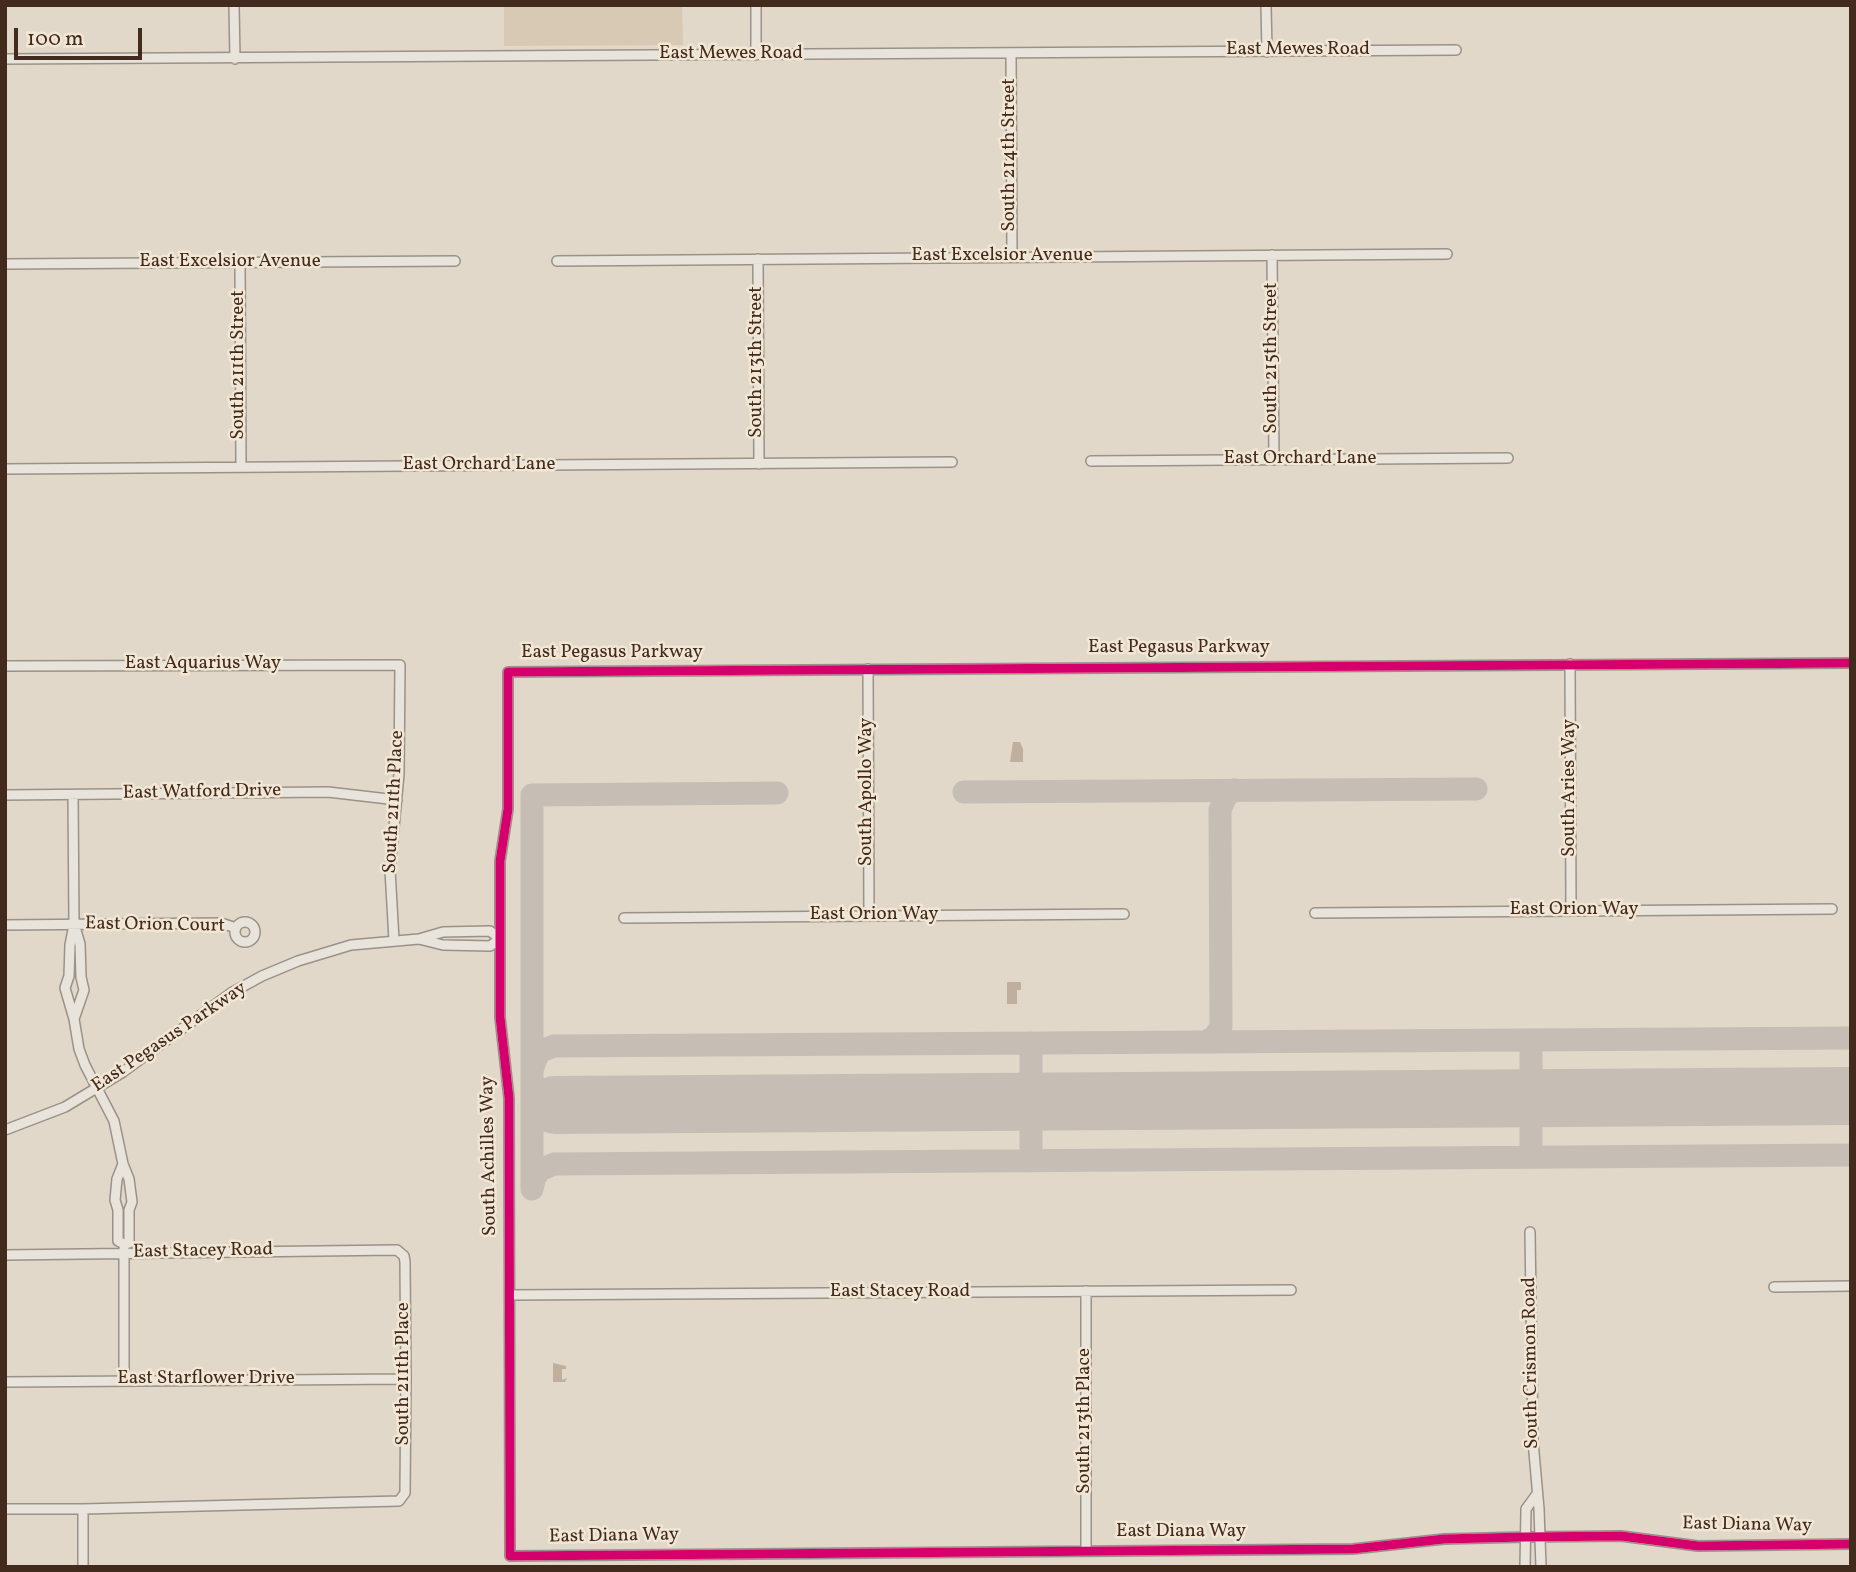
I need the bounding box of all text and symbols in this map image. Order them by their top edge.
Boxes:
scale bar [18,14,145,58]
text: 100 m [27,25,84,54]
street label: East Mewes Road [1226,40,1370,62]
street label: East Mewes Road [659,44,803,66]
street label: South 214th Street [1000,78,1022,232]
street label: East Excelsior Avenue [911,246,1093,268]
street label: East Excelsior Avenue [139,252,321,274]
street label: South 215th Street [1262,282,1284,434]
street label: South 213th Street [747,286,769,438]
street label: South 211th Street [229,290,251,440]
street label: East Orchard Lane [1223,449,1377,471]
street label: East Orchard Lane [402,455,556,477]
street label: East Pegasus Parkway [1088,638,1270,660]
street label: East Pegasus Parkway [521,643,703,665]
street label: East Aquarius Way [125,654,281,676]
street label: South Apollo Way [857,718,879,866]
street label: South Aries Way [1560,719,1582,857]
street label: South 211th Place [380,730,410,874]
street label: East Watford Drive [123,780,281,806]
street label: East Orion Way [1509,900,1639,922]
street label: East Orion Way [809,905,939,927]
street label: East Orion Court [85,913,225,939]
street label: East Pegasus Parkway [88,978,252,1098]
street label: South Achilles Way [477,1076,503,1236]
street label: East Stacey Road [133,1239,273,1265]
street label: South Crismon Road [1519,1277,1545,1449]
street label: East Stacey Road [830,1282,970,1304]
street label: South 211th Place [394,1302,416,1446]
street label: South 213th Place [1075,1348,1097,1494]
street label: East Starflower Drive [117,1369,295,1391]
street label: East Diana Way [1682,1513,1812,1539]
street label: East Diana Way [1116,1522,1246,1544]
street label: East Diana Way [549,1524,679,1550]

